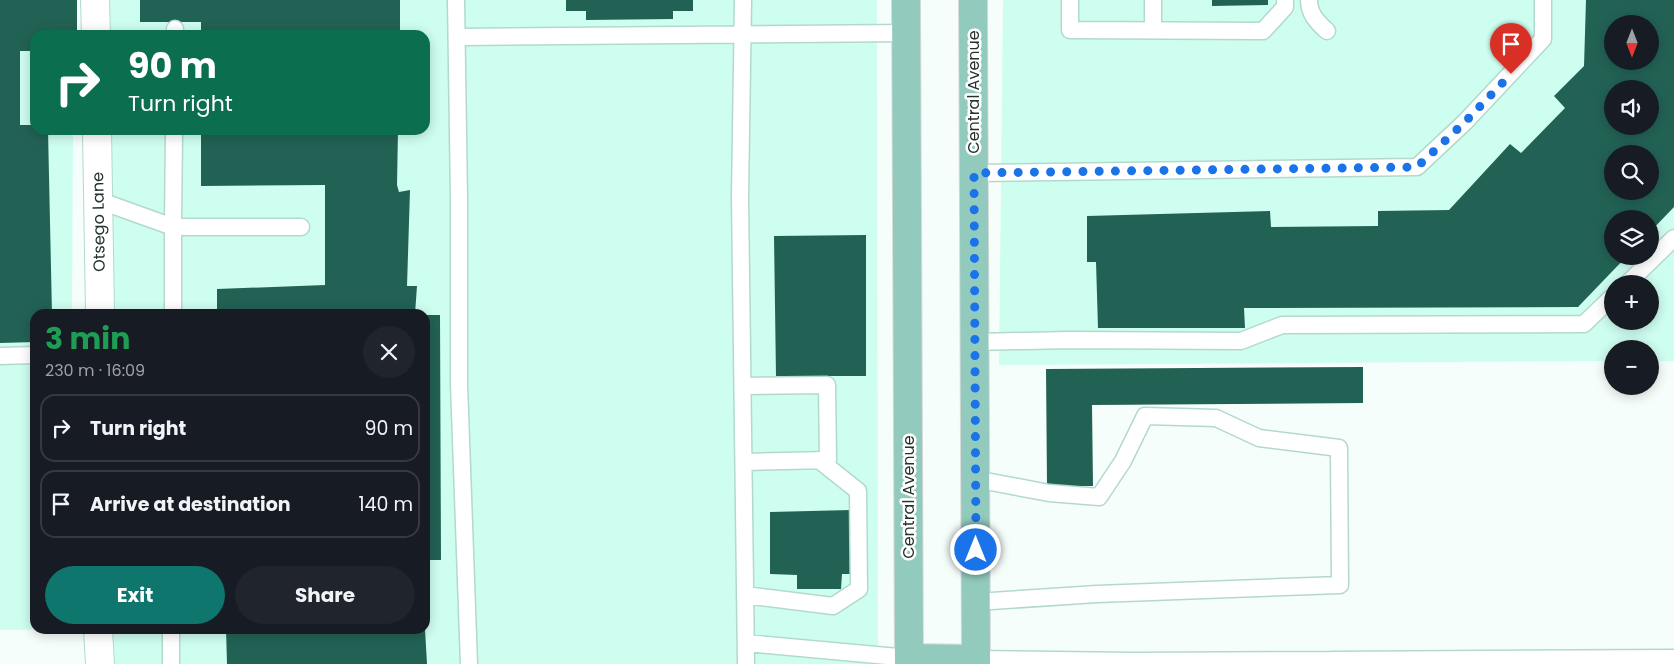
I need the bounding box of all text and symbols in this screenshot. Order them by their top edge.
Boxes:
north arrow [1604,15,1659,70]
map controls [1604,15,1659,395]
pin [1490,23,1532,74]
street label: Central Avenue [962,30,985,154]
icon: arrive [1497,30,1525,58]
text: 90 m [128,41,217,90]
icon: right [45,50,110,115]
button: sound [1604,80,1659,135]
text: Turn right [128,88,233,119]
button: search [1604,145,1659,200]
street label: Otsego Lane [86,172,111,272]
button: layers [1604,210,1659,265]
button: + [1604,275,1659,330]
text: 3 min [45,317,130,360]
button: close [363,326,415,378]
button: − [1604,340,1659,395]
text: 230 m · 16:09 [45,359,145,382]
icon: right [47,414,75,442]
text: Turn right [90,415,186,442]
text: 90 m [364,415,413,442]
street label: Central Avenue [897,435,920,559]
icon: arrive [47,490,75,518]
text: Arrive at destination [90,491,291,518]
text: 140 m [358,491,413,518]
position arrow [949,523,1001,575]
button: Exit [45,566,225,624]
button: Share [235,566,415,624]

